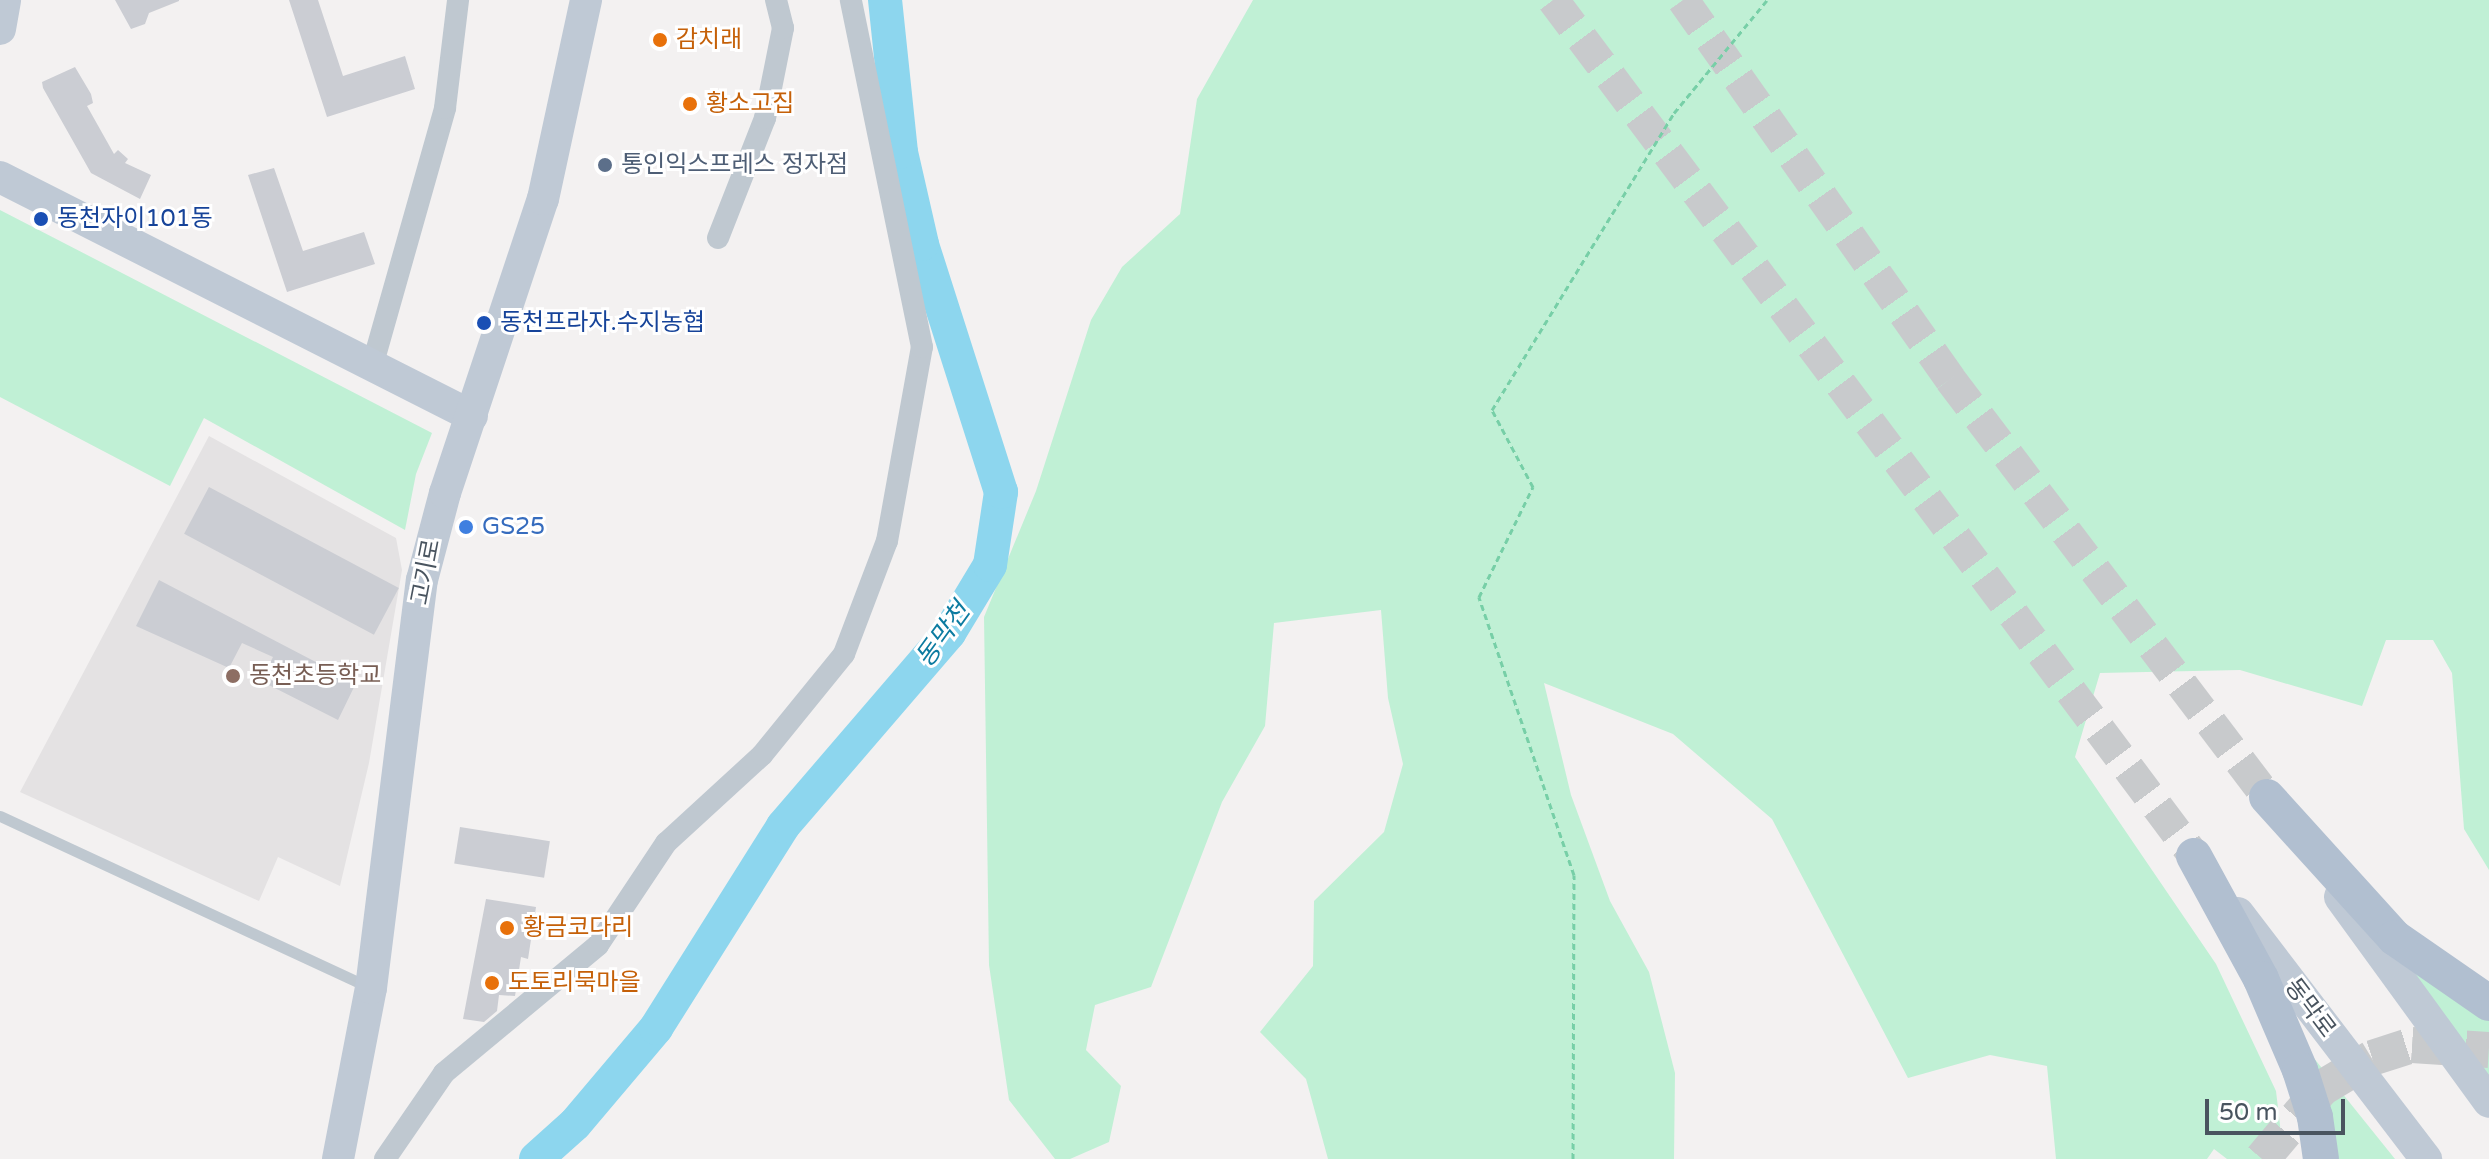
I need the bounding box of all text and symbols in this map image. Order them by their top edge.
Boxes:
place label: 감치래 [676,26,742,54]
marker: 감치래 [651,31,669,49]
place label: 황소고집 [706,90,794,118]
marker: 황소고집 [681,95,699,113]
place label: 통인익스프레스 정자점 [621,151,848,179]
marker: 통인익스프레스 정자점 [596,156,614,174]
place label: 동천자이101동 [57,205,213,233]
marker: 동천자이101동 [32,210,50,228]
place label: 동천프라자.수지농협 [500,309,705,337]
marker: 동천프라자.수지농협 [475,314,493,332]
place label: GS25 [482,513,545,541]
marker: GS25 [457,518,475,536]
street label: 고기로 [406,537,446,607]
water label: 동막천 [909,597,977,673]
place label: 동천초등학교 [249,662,381,690]
marker: 동천초등학교 [224,667,242,685]
place label: 황금코다리 [523,914,633,942]
marker: 황금코다리 [498,919,516,937]
place label: 도토리묵마을 [508,969,640,997]
street label: 동막로 [2279,973,2341,1043]
marker: 도토리묵마을 [483,974,501,992]
scale bar [2209,1083,2349,1133]
text: 50 m [2219,1098,2277,1127]

